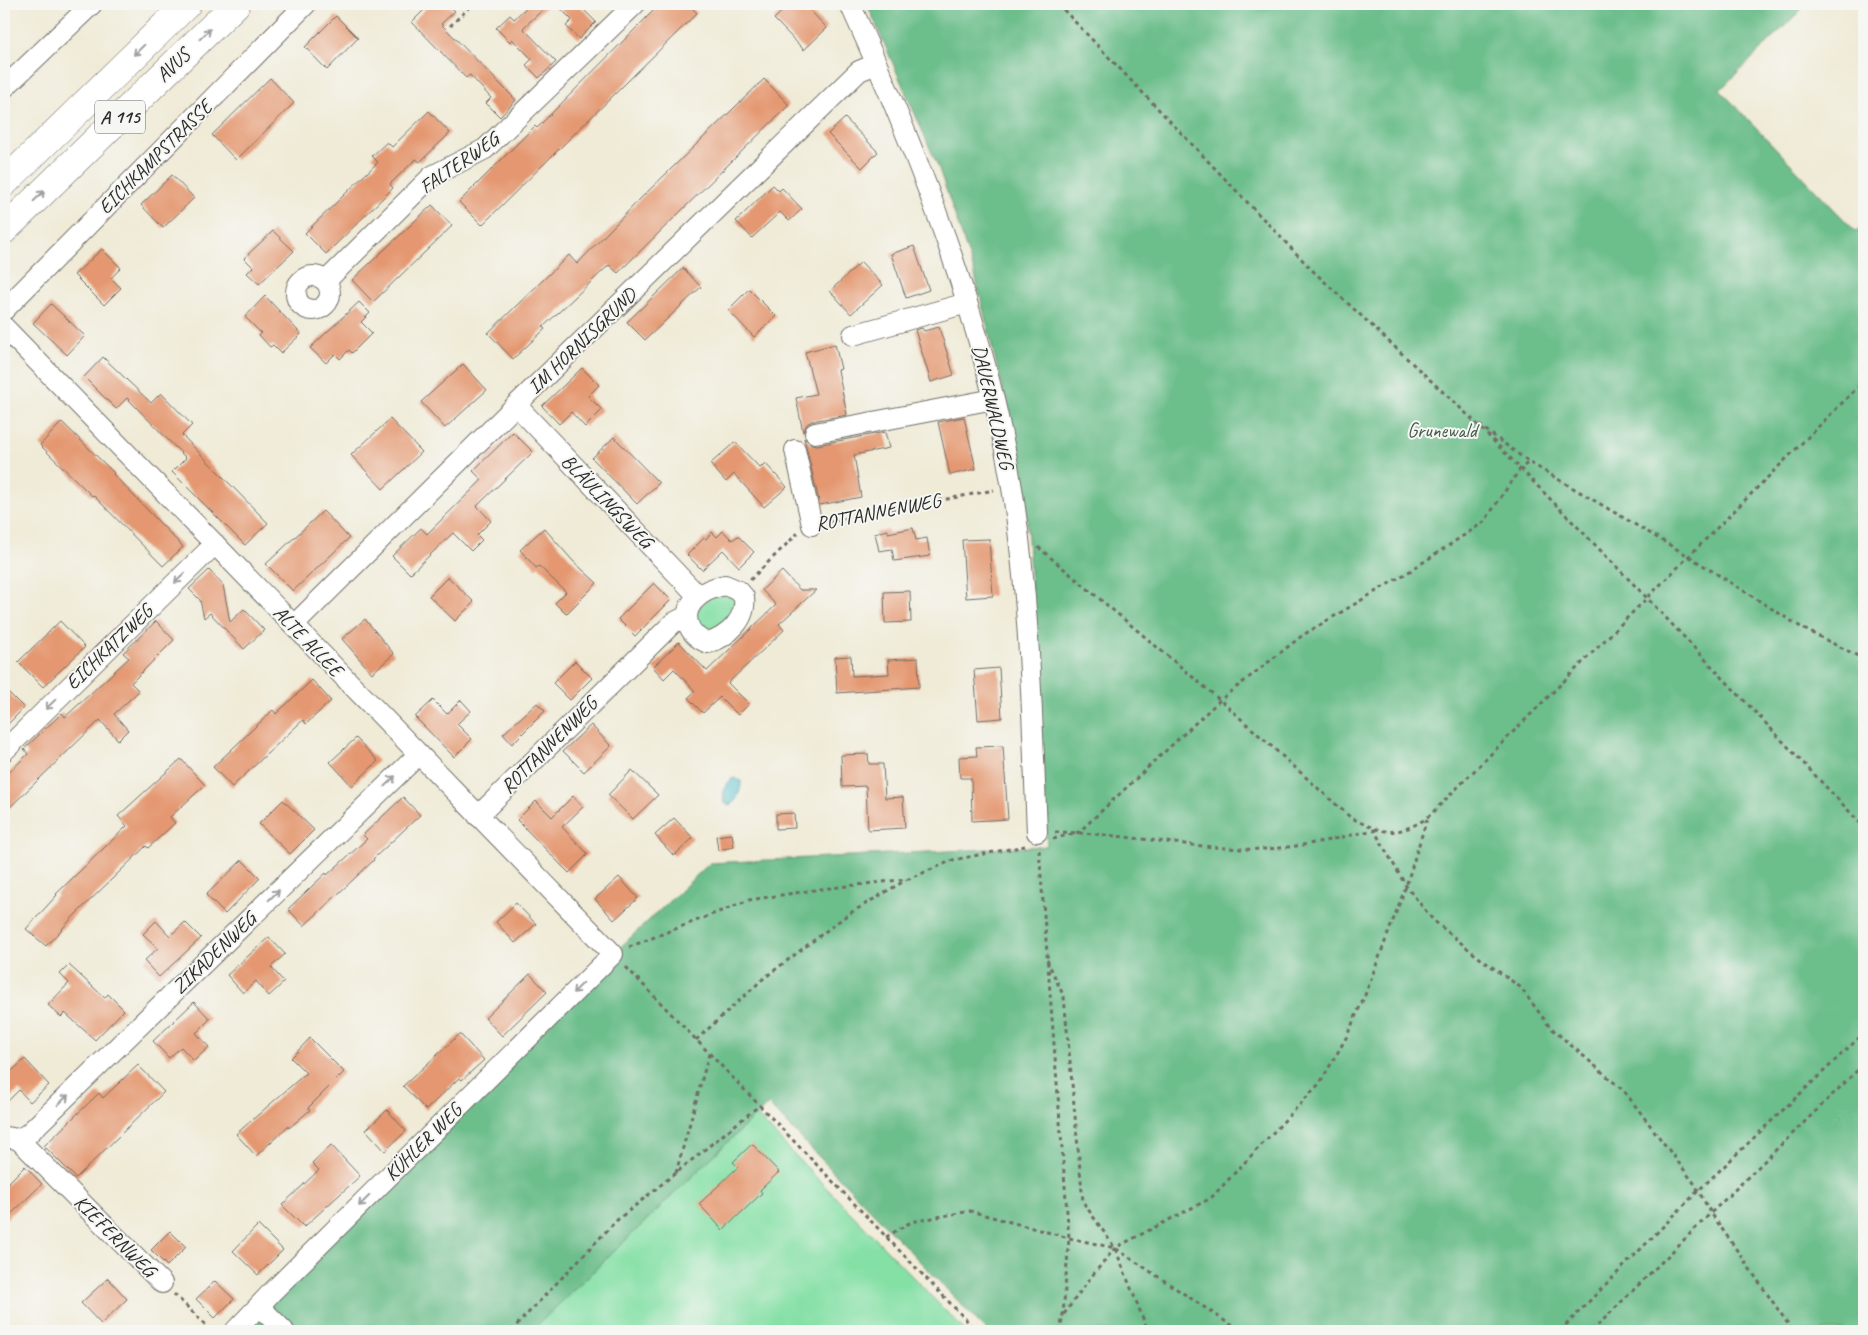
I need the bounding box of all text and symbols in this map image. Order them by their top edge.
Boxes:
one-way arrow [199,28,211,40]
street label: AVUS [151,41,197,87]
one-way arrow [133,44,146,56]
street label: EICHKAMPSTRASSE [93,93,219,219]
road number: A 115 [95,100,145,134]
street label: FALTERWEG [415,125,506,199]
one-way arrow [32,190,45,202]
street label: IM HORNISGRUND [522,281,643,399]
street label: DAUERWALDWEG [967,343,1020,474]
park label: Grunewald [1407,418,1480,443]
street label: BLÄULINGSWEG [556,449,660,555]
street label: ROTTANNENWEG [813,487,945,536]
one-way arrow [174,572,186,584]
street label: EICHKATZWEG [60,597,160,695]
street label: ALTE ALLEE [268,600,350,684]
street label: ROTTANNENWEG [495,690,604,799]
one-way arrow [45,698,58,710]
one-way arrow [384,775,397,787]
one-way arrow [268,889,280,901]
street label: ZIKADENWEG [167,905,263,999]
one-way arrow [572,982,585,994]
one-way arrow [57,1094,69,1106]
street label: KÜHLER WEG [379,1096,469,1186]
street label: KIEFERNWEG [69,1190,163,1284]
one-way arrow [357,1195,370,1207]

